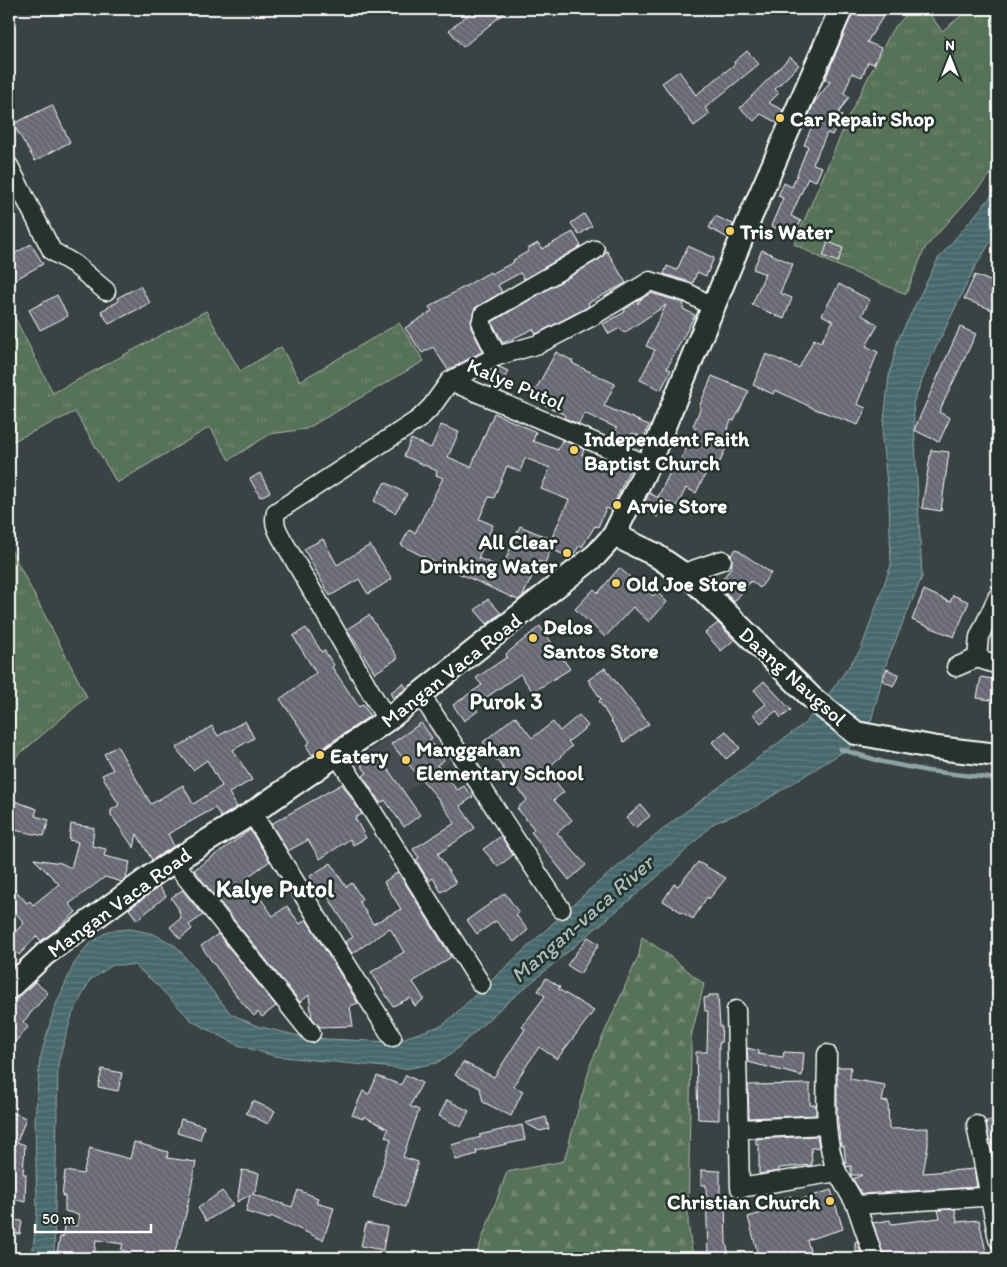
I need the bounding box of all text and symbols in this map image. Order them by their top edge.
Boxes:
north arrow [924,32,974,82]
text: N [945,37,955,54]
place label: Car Repair Shop [790,106,934,132]
marker: Car Repair Shop [774,112,786,124]
place label: Tris Water [739,219,833,244]
marker: Tris Water [724,225,736,237]
street label: Kalye Putol [464,352,568,416]
place label: Independent Faith Baptist Church [584,426,750,476]
marker: Independent Faith Baptist Church [568,444,580,456]
place label: Arvie Store [626,493,727,518]
marker: Arvie Store [611,499,623,511]
place label: All Clear Drinking Water [420,529,558,579]
marker: All Clear Drinking Water [561,547,573,559]
place label: Old Joe Store [626,571,747,596]
marker: Old Joe Store [610,577,622,589]
street label: Mangan Vaca Road [376,607,526,733]
place label: Delos Santos Store [543,614,659,663]
street label: Daang Naugsol [734,621,852,731]
marker: Delos Santos Store [527,632,539,644]
district label: Purok 3 [470,688,542,715]
place label: Manggahan Elementary School [416,736,585,786]
place label: Eatery [330,743,389,769]
marker: Eatery [314,749,326,761]
marker: Manggahan Elementary School [400,754,412,766]
street label: Mangan Vaca Road [42,841,196,963]
water label: Mangan-vaca River [505,848,661,989]
district label: Kalye Putol [216,874,334,904]
place label: Christian Church [667,1189,821,1214]
marker: Christian Church [824,1195,836,1207]
scale bar [35,1202,151,1234]
text: 50 m [42,1210,75,1228]

